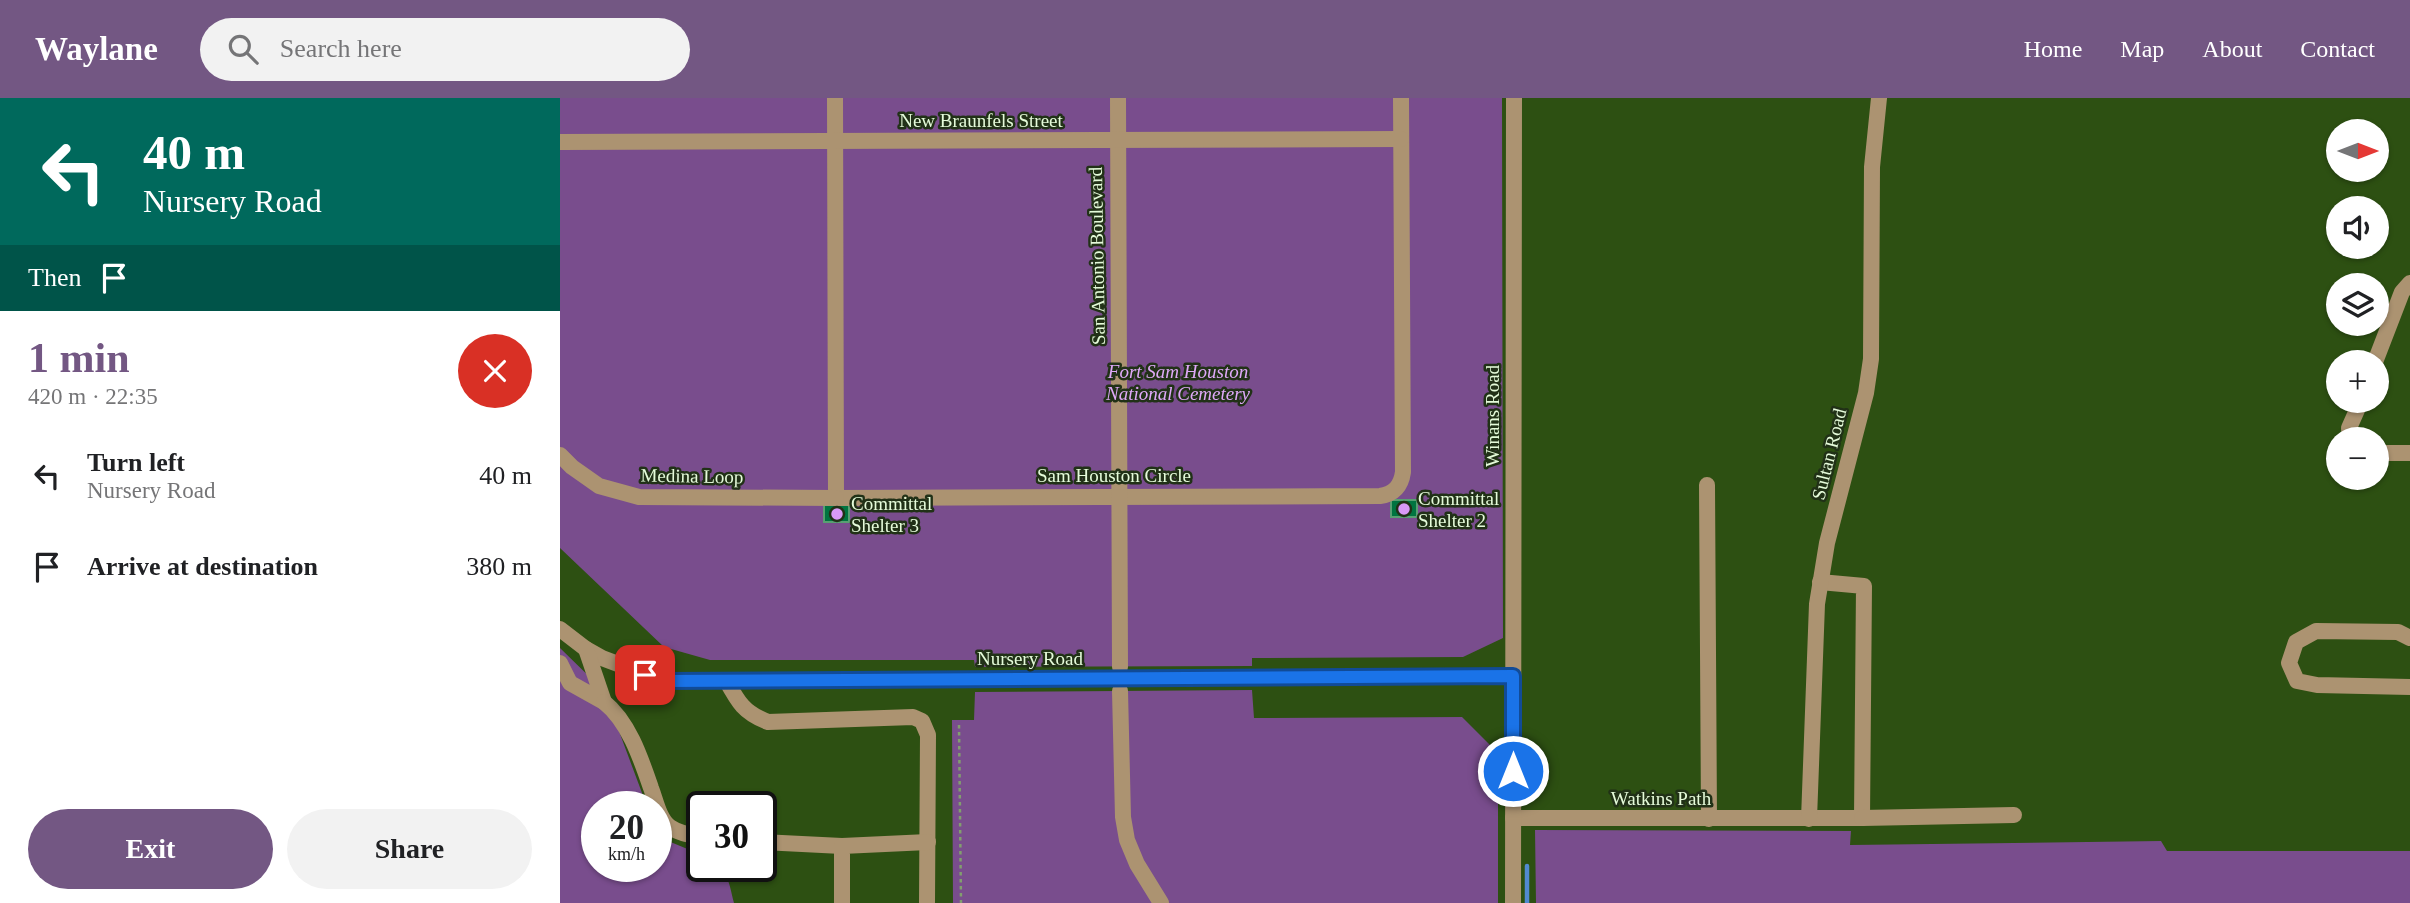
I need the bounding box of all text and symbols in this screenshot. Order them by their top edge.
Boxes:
search box [200,18,690,81]
icon: search [224,30,262,68]
text: Waylane [35,31,158,67]
text: Search here [280,34,402,63]
text: Home [2024,36,2082,62]
text: Map [2120,36,2164,62]
text: About [2202,36,2262,62]
text: Contact [2300,36,2375,62]
street label: New Braunfels Street [899,110,1063,131]
north arrow [2326,119,2389,182]
map controls [2326,119,2389,490]
text: 40 m [143,125,245,180]
icon: left [28,126,119,217]
street label: San Antonio Boulevard [1085,166,1109,345]
text: Nursery Road [143,183,322,219]
button: sound [2326,196,2389,259]
icon: arrive [95,259,133,297]
text: Then [28,263,81,292]
button: layers [2326,273,2389,336]
button: close [458,334,532,408]
text: 1 min [28,335,130,381]
button: + [2326,350,2389,413]
park label: Fort Sam Houston National Cemetery [1105,361,1251,404]
street label: Winans Road [1482,364,1503,467]
text: 420 m · 22:35 [28,384,158,409]
street label: Sultan Road [1808,406,1851,502]
button: − [2326,427,2389,490]
text: Turn left [87,448,185,477]
icon: left [28,457,66,495]
text: 40 m [479,461,532,490]
street label: Medina Loop [640,465,744,487]
street label: Sam Houston Circle [1037,465,1191,486]
text: Nursery Road [87,478,215,503]
place label: Committal Shelter 2 [1418,488,1499,531]
place label: Committal Shelter 3 [851,493,932,536]
marker: Committal Shelter 2 [1396,501,1412,517]
marker: Committal Shelter 3 [829,506,845,522]
icon: arrive [28,548,66,586]
text: Arrive at destination [87,552,318,581]
text: 380 m [466,552,532,581]
pin [615,645,675,705]
street label: Nursery Road [977,648,1084,669]
icon: arrive [626,656,664,694]
position arrow [1476,734,1550,808]
street label: Watkins Path [1611,788,1712,809]
speed limit sign: 30 [686,791,777,882]
text: 20 [609,808,644,847]
button: Exit [28,809,273,889]
button: Share [287,809,532,889]
text: km/h [608,844,645,864]

